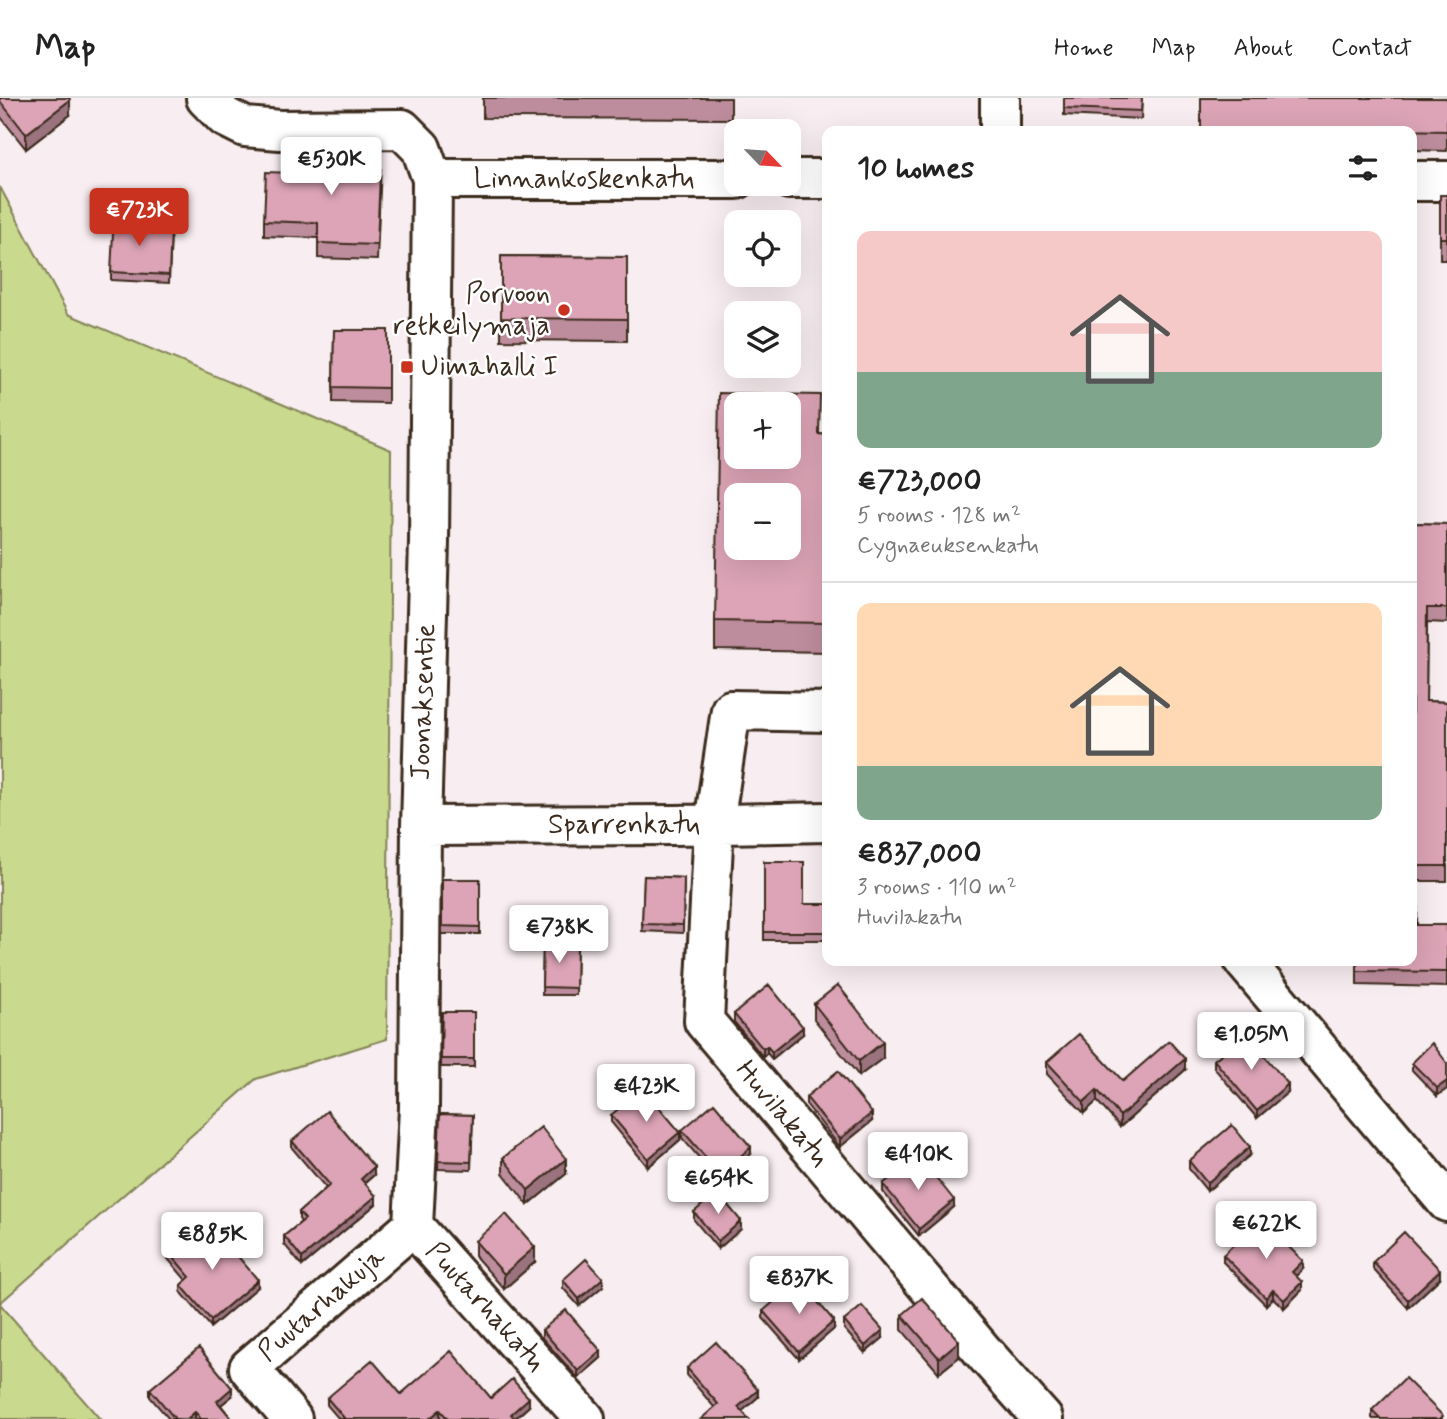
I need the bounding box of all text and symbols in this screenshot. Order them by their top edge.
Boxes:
text: Map [35,26,95,70]
text: Home [1054,33,1114,64]
text: Map [1152,33,1196,64]
text: About [1234,33,1293,64]
text: Contact [1331,33,1412,64]
north arrow [724,119,802,196]
map controls [724,119,801,560]
pin: €530K [282,138,380,197]
text: €530K [297,145,365,175]
text: 10 homes [857,149,974,188]
icon: filters [1344,149,1382,187]
street label: Linnankoskenkatu [474,161,694,198]
pin: €723K [90,188,188,248]
text: €723K [106,196,172,226]
button: locate [724,210,801,287]
place label: Porvoon retkeilymaja [393,276,550,345]
icon: home [1057,276,1183,402]
button: layers [724,301,801,378]
marker: Porvoon retkeilymaja [556,302,572,318]
place label: Uimahalli I [421,349,558,386]
marker: Uimahalli I [399,359,415,375]
button: + [724,392,801,469]
text: €723,000 [857,462,981,501]
button: − [724,483,801,560]
text: 5 rooms · 128 m² [857,501,1021,531]
text: Cygnaeuksenkatu [857,531,1039,561]
street label: Joonaksentie [403,623,445,781]
icon: home [1057,648,1183,774]
street label: Sparrenkatu [548,807,700,844]
text: €837,000 [857,834,982,873]
text: 3 rooms · 110 m² [857,873,1017,903]
text: Huvilakatu [857,903,962,933]
pin: €738K [510,906,608,965]
text: €738K [525,913,593,943]
pin: €1.05M [1194,1012,1308,1072]
text: €1.05M [1213,1020,1289,1050]
street label: Huvilakatu [727,1053,837,1175]
pin: €423K [597,1065,695,1124]
text: €423K [613,1072,679,1102]
pin: €410K [869,1132,967,1192]
text: €410K [884,1140,952,1170]
pin: €654K [669,1156,767,1216]
text: €654K [684,1164,752,1194]
pin: €622K [1217,1202,1315,1261]
text: €622K [1232,1209,1300,1239]
pin: €885K [163,1212,261,1272]
text: €885K [177,1220,247,1250]
street label: Puutarhakatu [417,1234,553,1380]
street label: Puutarhakuja [251,1239,394,1371]
pin: €837K [750,1256,848,1316]
text: €837K [766,1264,832,1294]

